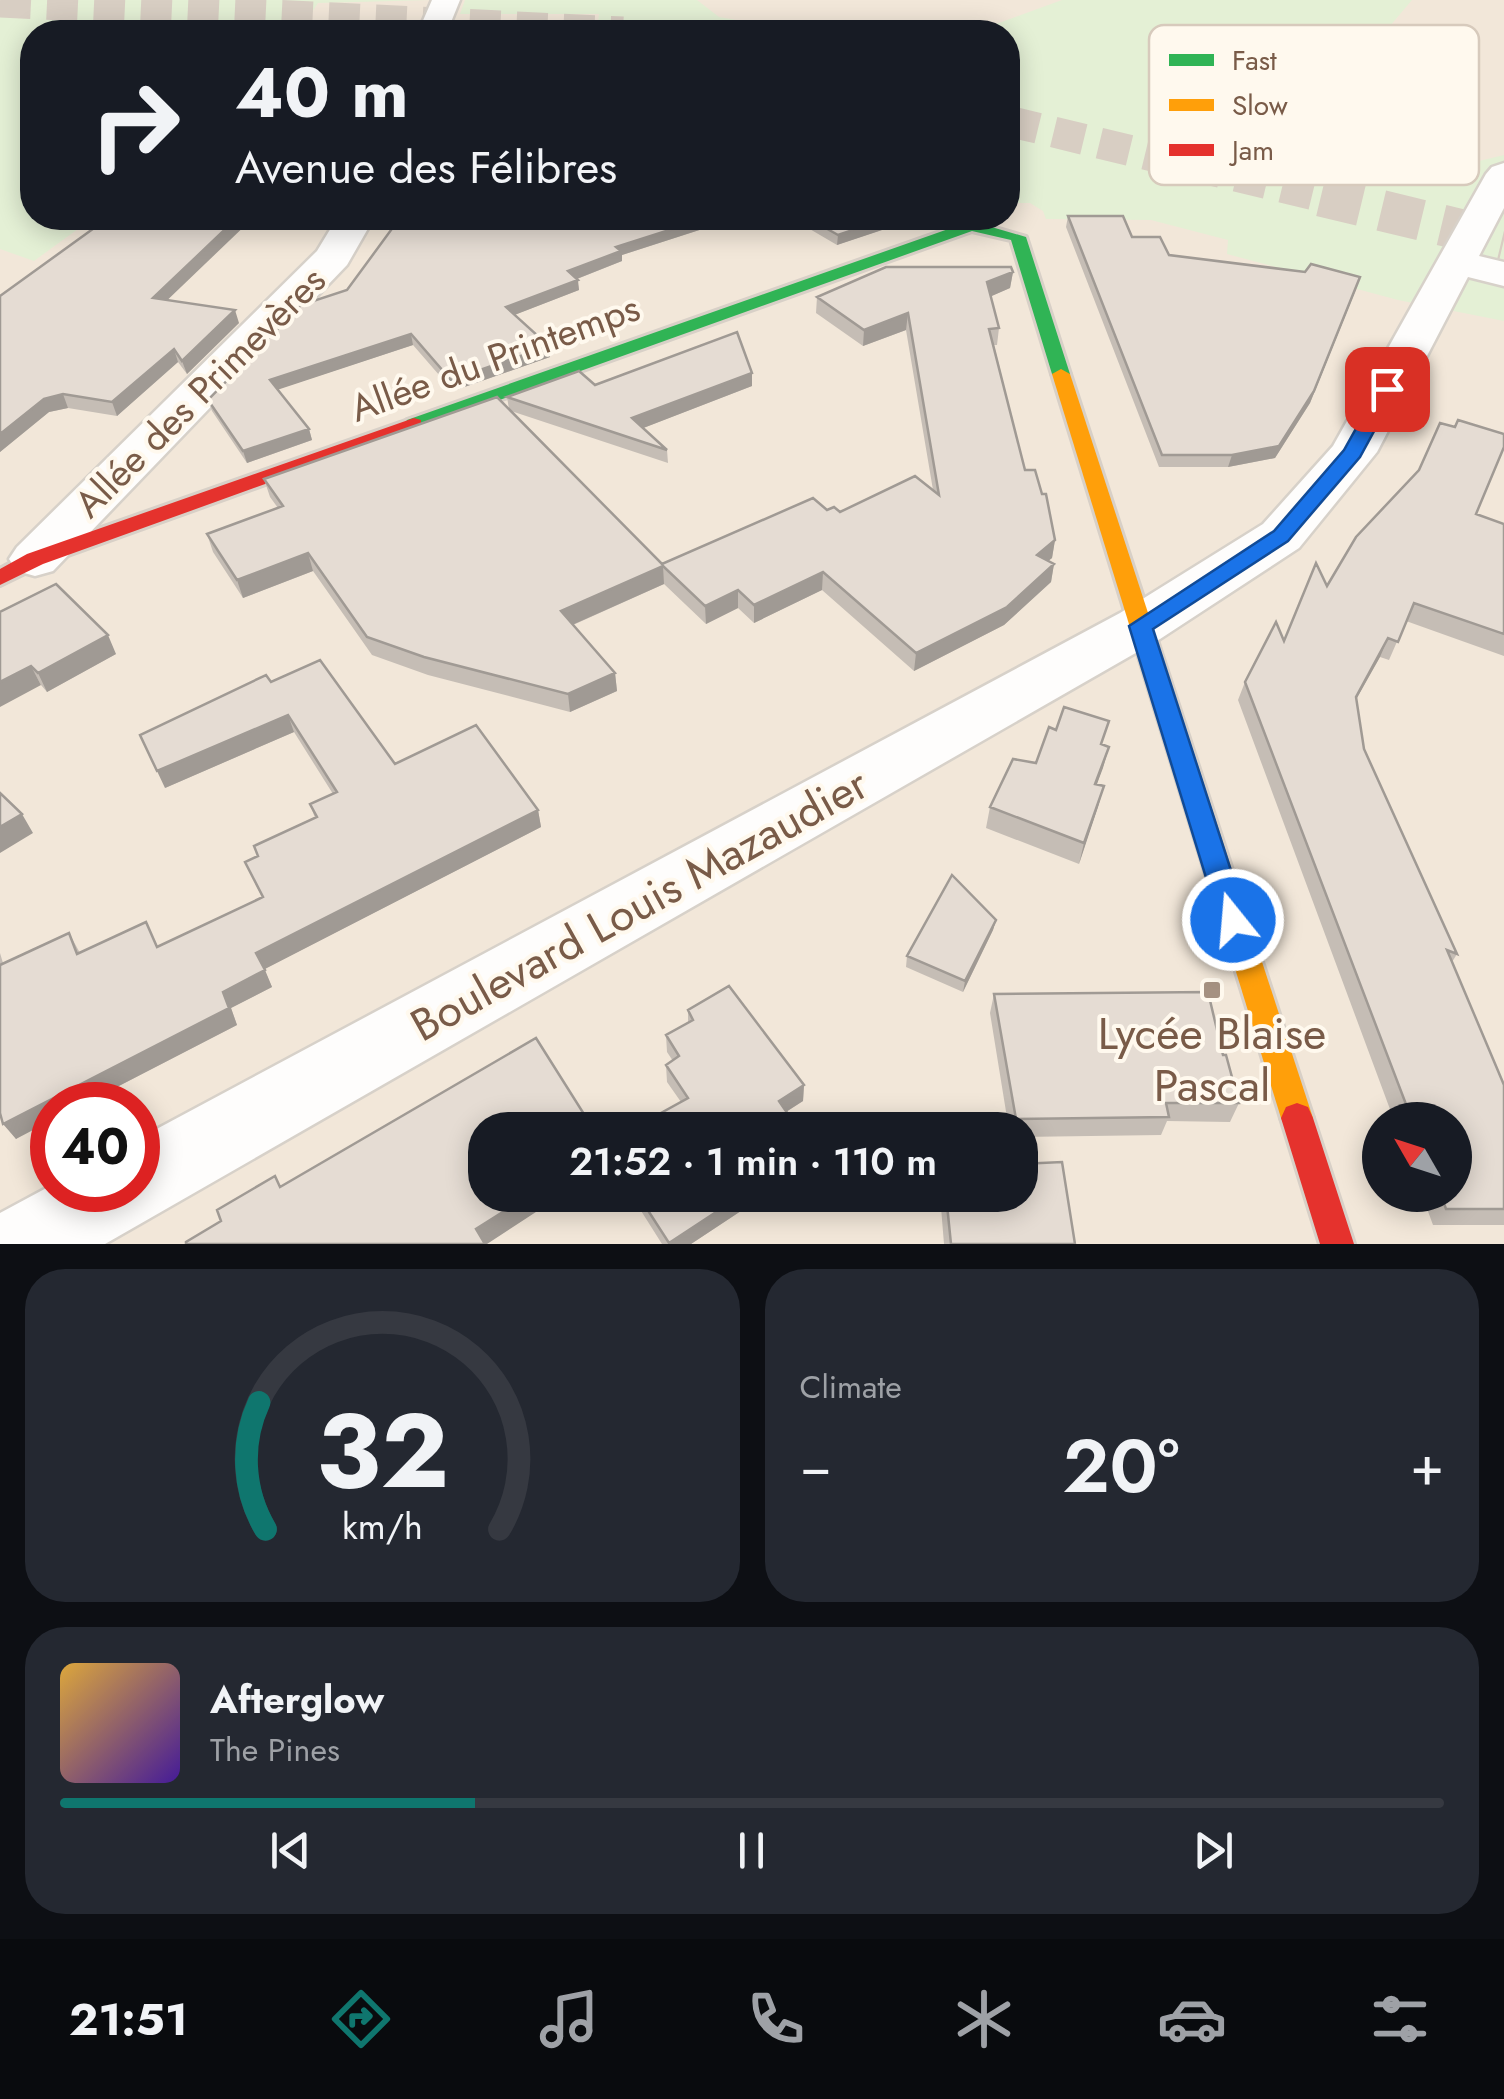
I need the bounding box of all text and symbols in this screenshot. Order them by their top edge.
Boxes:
legend [1149,25,1479,185]
text: Fast [1232,40,1277,81]
text: 40 m [235,42,409,143]
icon: right [70,60,200,190]
text: Slow [1232,85,1288,126]
text: Jam [1228,130,1274,171]
text: Avenue des Félibres [235,135,617,200]
street label: Allée des Primevères [62,254,338,530]
street label: Allée du Printemps [342,280,647,435]
pin [1345,347,1430,432]
icon: arrive [1360,362,1415,417]
street label: Boulevard Louis Mazaudier [399,751,880,1057]
position arrow [1181,868,1285,972]
marker: Lycée Blaise Pascal [1201,979,1223,1001]
place label: Lycée Blaise Pascal [1098,1001,1326,1118]
speed limit sign: 40 [30,1082,160,1212]
north arrow [1362,1102,1472,1212]
map controls [1362,1102,1472,1212]
text: 21:52 · 1 min · 110 m [569,1134,937,1189]
text: Climate [800,1364,902,1410]
text: 32 [316,1376,449,1526]
text: 20° [1062,1412,1180,1520]
text: − [800,1426,832,1506]
text: + [1410,1426,1444,1506]
text: km/h [342,1501,423,1552]
text: Afterglow [210,1672,384,1727]
text: The Pines [210,1727,340,1773]
icon: previous [263,1823,318,1878]
icon: pause [724,1823,779,1878]
icon: next [1186,1823,1241,1878]
icon: directions [326,1984,396,2054]
icon: music [534,1984,604,2054]
icon: phone [741,1984,811,2054]
icon: climate [949,1984,1019,2054]
icon: car [1157,1984,1227,2054]
icon: filters [1365,1984,1435,2054]
text: 21:51 [69,1987,188,2052]

